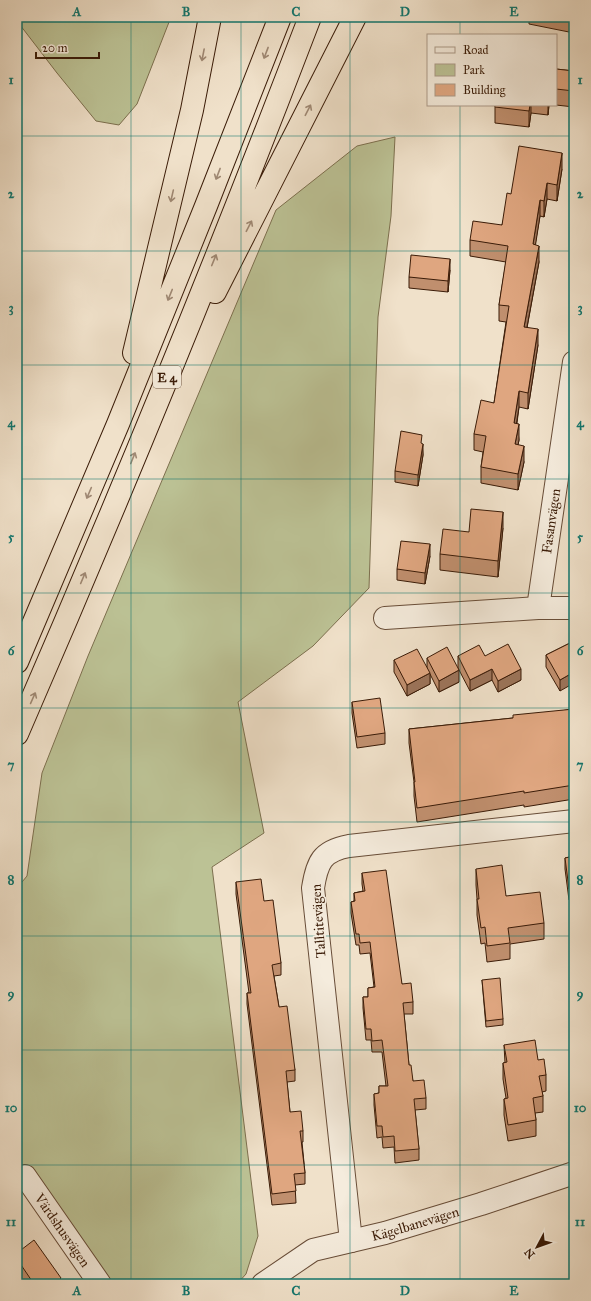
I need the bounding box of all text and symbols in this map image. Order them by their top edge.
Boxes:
text: A [72,4,82,20]
text: B [182,4,191,20]
text: C [292,4,301,20]
text: D [400,4,410,20]
text: E [509,4,519,20]
scale bar [36,34,99,60]
legend [427,34,557,106]
text: 20 m [42,41,68,55]
text: Road [463,43,489,57]
one-way arrow [262,47,269,59]
one-way arrow [198,48,206,61]
text: Park [463,63,485,77]
text: 1 [8,72,14,88]
text: 1 [577,72,583,88]
text: Building [463,83,506,98]
one-way arrow [304,104,312,116]
one-way arrow [214,168,222,180]
text: 2 [8,186,15,202]
text: 2 [577,186,584,202]
one-way arrow [168,189,175,202]
one-way arrow [246,220,253,232]
one-way arrow [211,255,219,267]
one-way arrow [166,288,173,300]
text: 3 [8,300,14,316]
text: 3 [577,300,583,316]
road number: E 4 [153,366,181,388]
text: 4 [7,415,15,431]
text: 4 [576,415,584,431]
one-way arrow [130,453,138,465]
one-way arrow [84,486,92,498]
street label: Fasanvägen [538,487,564,555]
text: 5 [8,529,15,545]
text: 5 [577,529,584,545]
one-way arrow [80,573,88,585]
text: 6 [8,643,16,659]
text: 6 [577,643,585,659]
one-way arrow [29,692,37,704]
text: 7 [8,757,15,773]
text: 7 [577,757,584,773]
text: 8 [8,872,15,888]
text: 8 [577,872,584,888]
street label: Talltitevägen [307,883,330,959]
text: 9 [8,986,15,1002]
text: 9 [577,986,584,1002]
text: 10 [5,1100,18,1116]
text: 10 [574,1100,587,1116]
street label: Värdshusvägen [30,1190,94,1271]
street label: Kägelbanevägen [370,1203,462,1245]
text: 11 [6,1214,16,1230]
text: 11 [575,1214,585,1230]
north arrow [517,1227,557,1267]
text: N [521,1245,538,1261]
text: A [72,1283,82,1299]
text: B [182,1283,191,1299]
text: C [292,1283,301,1299]
text: D [400,1283,410,1299]
text: E [509,1283,519,1299]

